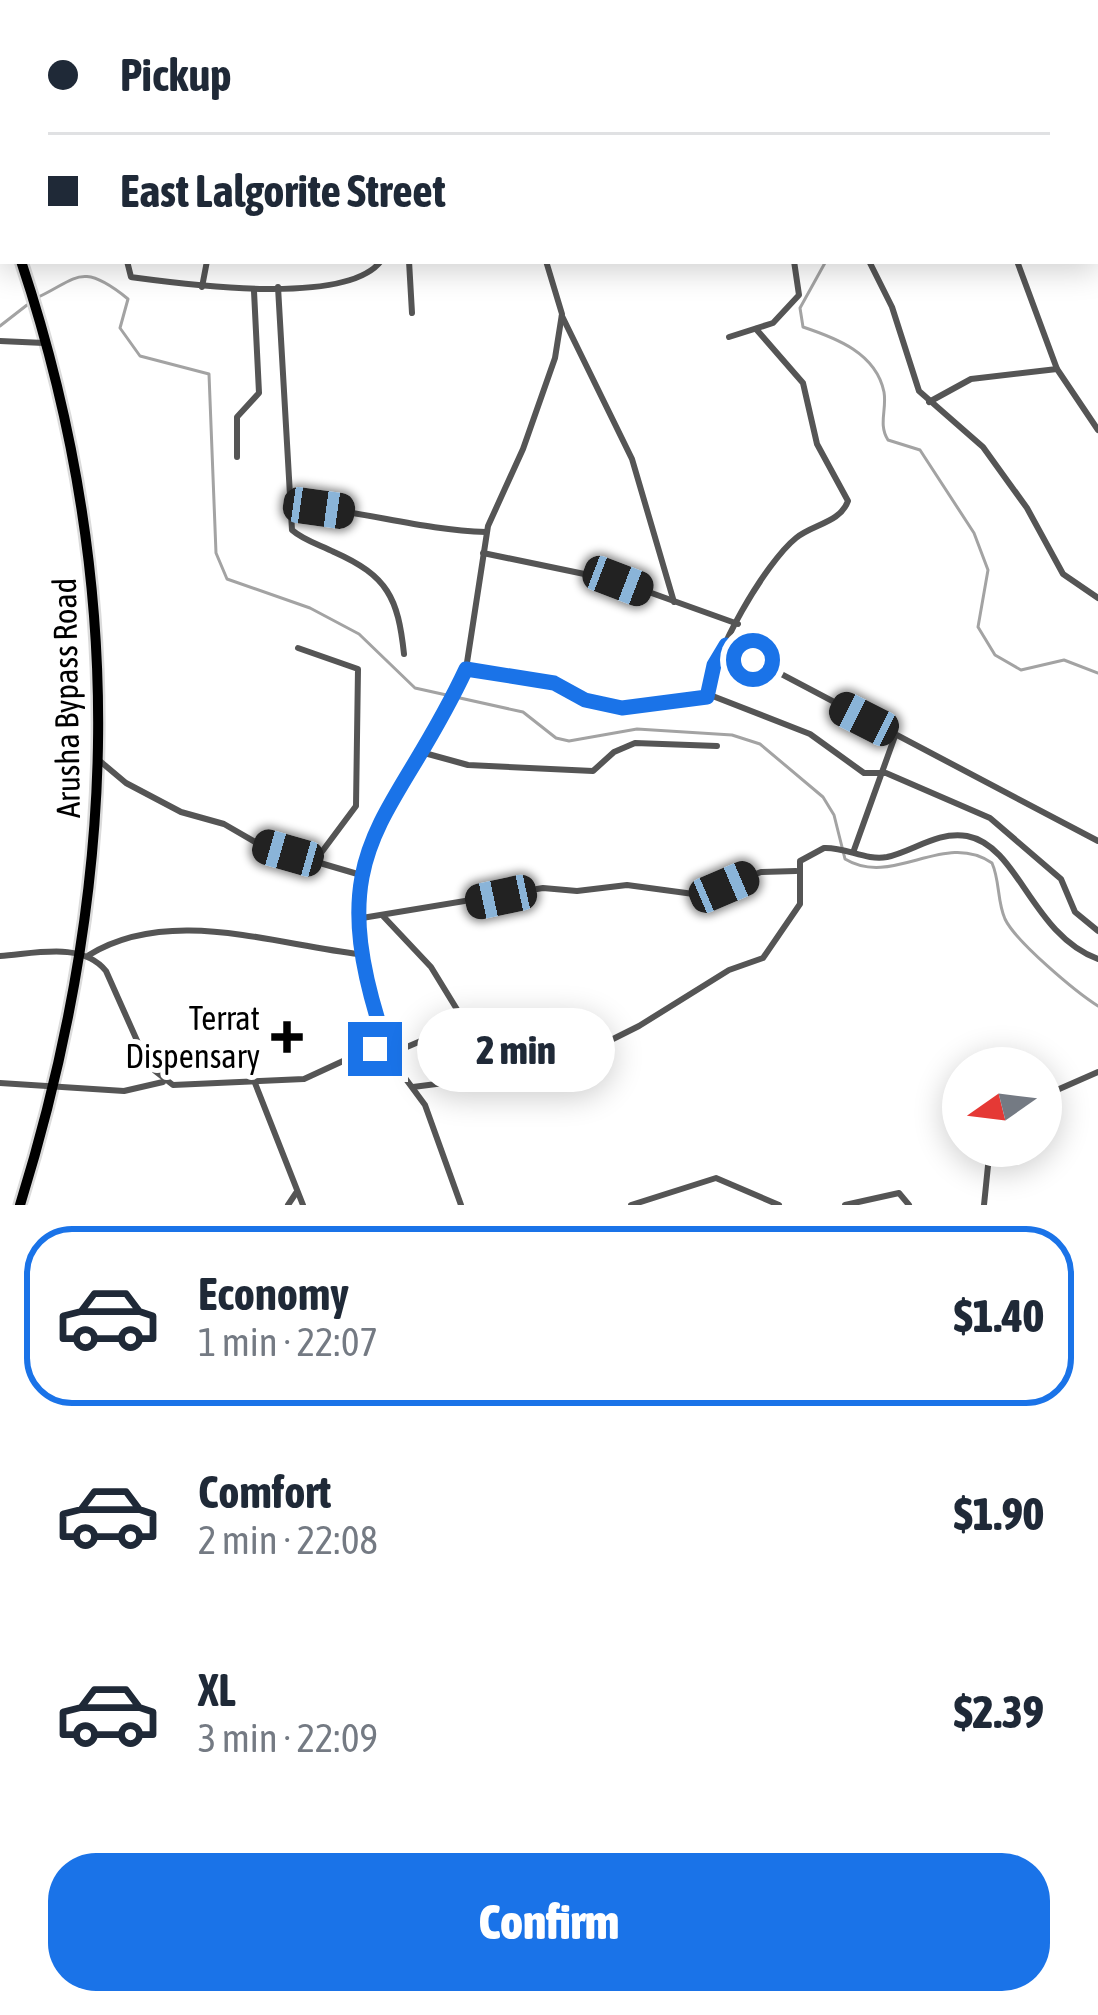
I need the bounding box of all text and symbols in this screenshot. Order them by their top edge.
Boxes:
text: Pickup [120,49,231,101]
text: East Lalgorite Street [120,165,446,217]
car [281,485,357,531]
car [578,551,658,611]
street label: Arusha Bypass Road [45,577,87,819]
route start [726,633,780,687]
car [824,687,904,751]
car [248,826,328,880]
car [684,856,764,918]
car [462,872,540,922]
place label: Terrat Dispensary [125,999,260,1075]
callout: 2 min [417,1007,615,1091]
marker: Terrat Dispensary [271,1021,303,1053]
route end [348,1022,402,1076]
text: 2 min [476,1028,556,1072]
north arrow [942,1047,1062,1167]
map controls [942,1047,1062,1167]
icon: car [54,1262,162,1370]
text: Economy [198,1268,349,1320]
text: $1.40 [954,1290,1044,1342]
text: 1 min · 22:07 [198,1320,378,1364]
icon: car [54,1460,162,1568]
text: Comfort [198,1466,331,1518]
text: $1.90 [954,1488,1044,1540]
text: 2 min · 22:08 [198,1518,378,1562]
icon: car [54,1658,162,1766]
text: XL [198,1664,236,1716]
text: $2.39 [954,1686,1044,1738]
text: 3 min · 22:09 [198,1716,378,1760]
button: Confirm [48,1853,1050,1991]

